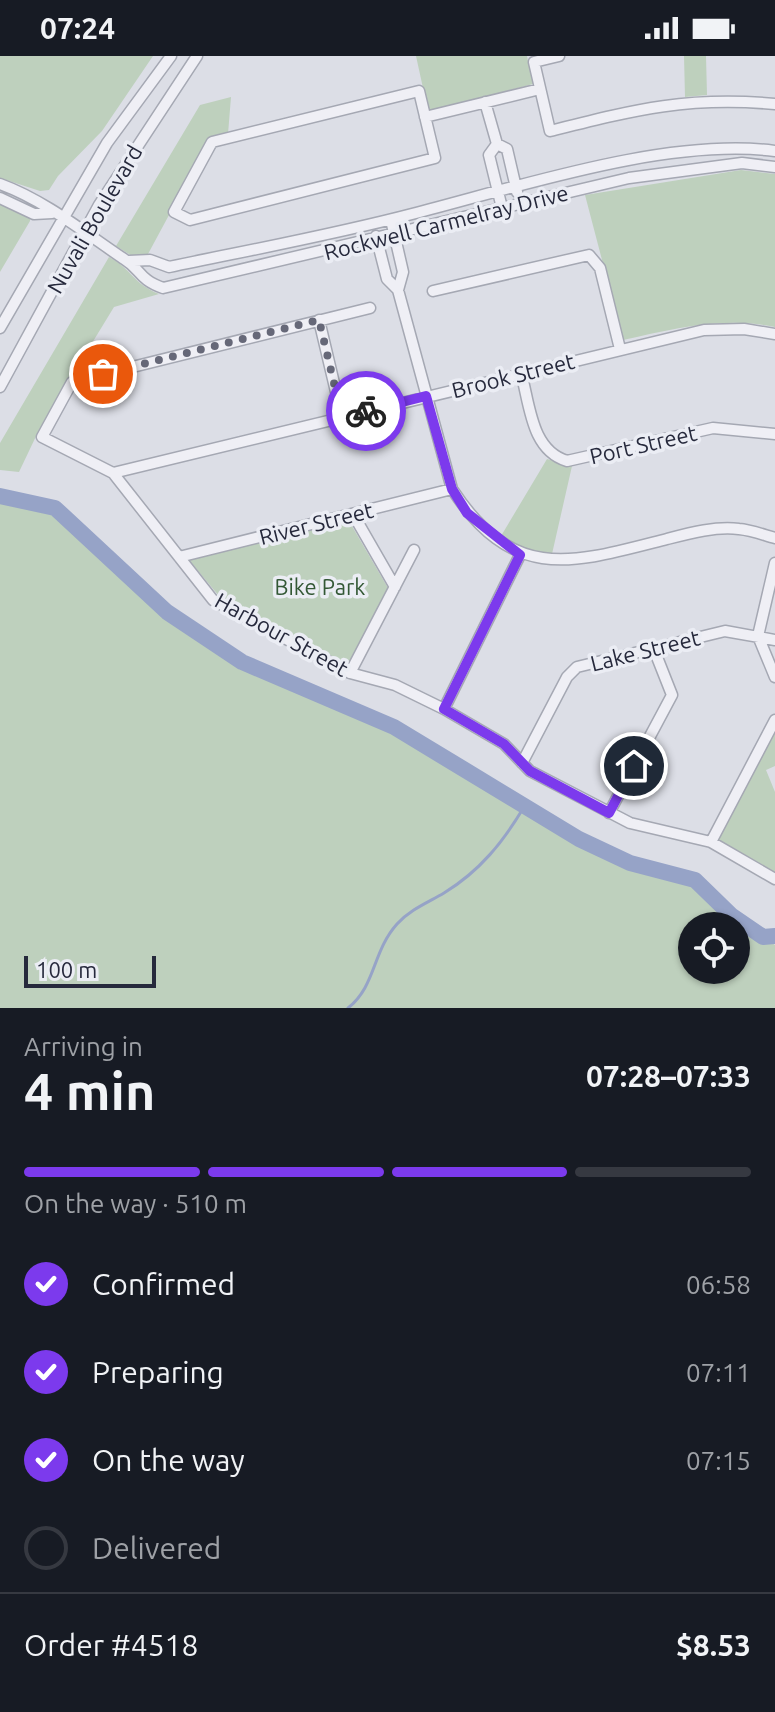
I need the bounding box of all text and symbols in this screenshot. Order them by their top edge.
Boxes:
text: 07:24 [40,11,115,45]
street label: Nuvali Boulevard [41,140,147,298]
street label: Rockwell Carmelray Drive [321,180,571,264]
pin [69,340,137,408]
street label: Brook Street [449,348,577,402]
icon: bag [81,352,125,396]
courier [326,371,406,451]
icon: bike [344,389,388,433]
street label: Port Street [587,419,699,468]
street label: River Street [256,497,376,549]
park label: Bike Park [275,574,365,599]
street label: Harbour Street [211,587,353,681]
street label: Lake Street [588,624,703,676]
pin [600,732,668,800]
icon: home [612,744,656,788]
map controls [678,912,750,984]
button: locate [678,912,750,984]
scale bar [24,952,156,988]
text: 100 m [36,957,97,982]
text: Arriving in [24,1032,143,1061]
text: 07:28–07:33 [586,1059,751,1093]
text: 4 min [24,1062,155,1120]
text: On the way · 510 m [24,1189,247,1218]
icon: check [24,1262,68,1306]
text: Confirmed [92,1267,235,1301]
text: 06:58 [686,1270,751,1299]
icon: check [24,1350,68,1394]
text: Preparing [92,1355,224,1389]
text: 07:11 [686,1358,751,1387]
icon: check [24,1438,68,1482]
text: On the way [92,1443,245,1477]
text: 07:15 [686,1446,751,1475]
text: Delivered [92,1531,221,1565]
text: Order #4518 [24,1628,198,1662]
text: $8.53 [676,1628,751,1662]

